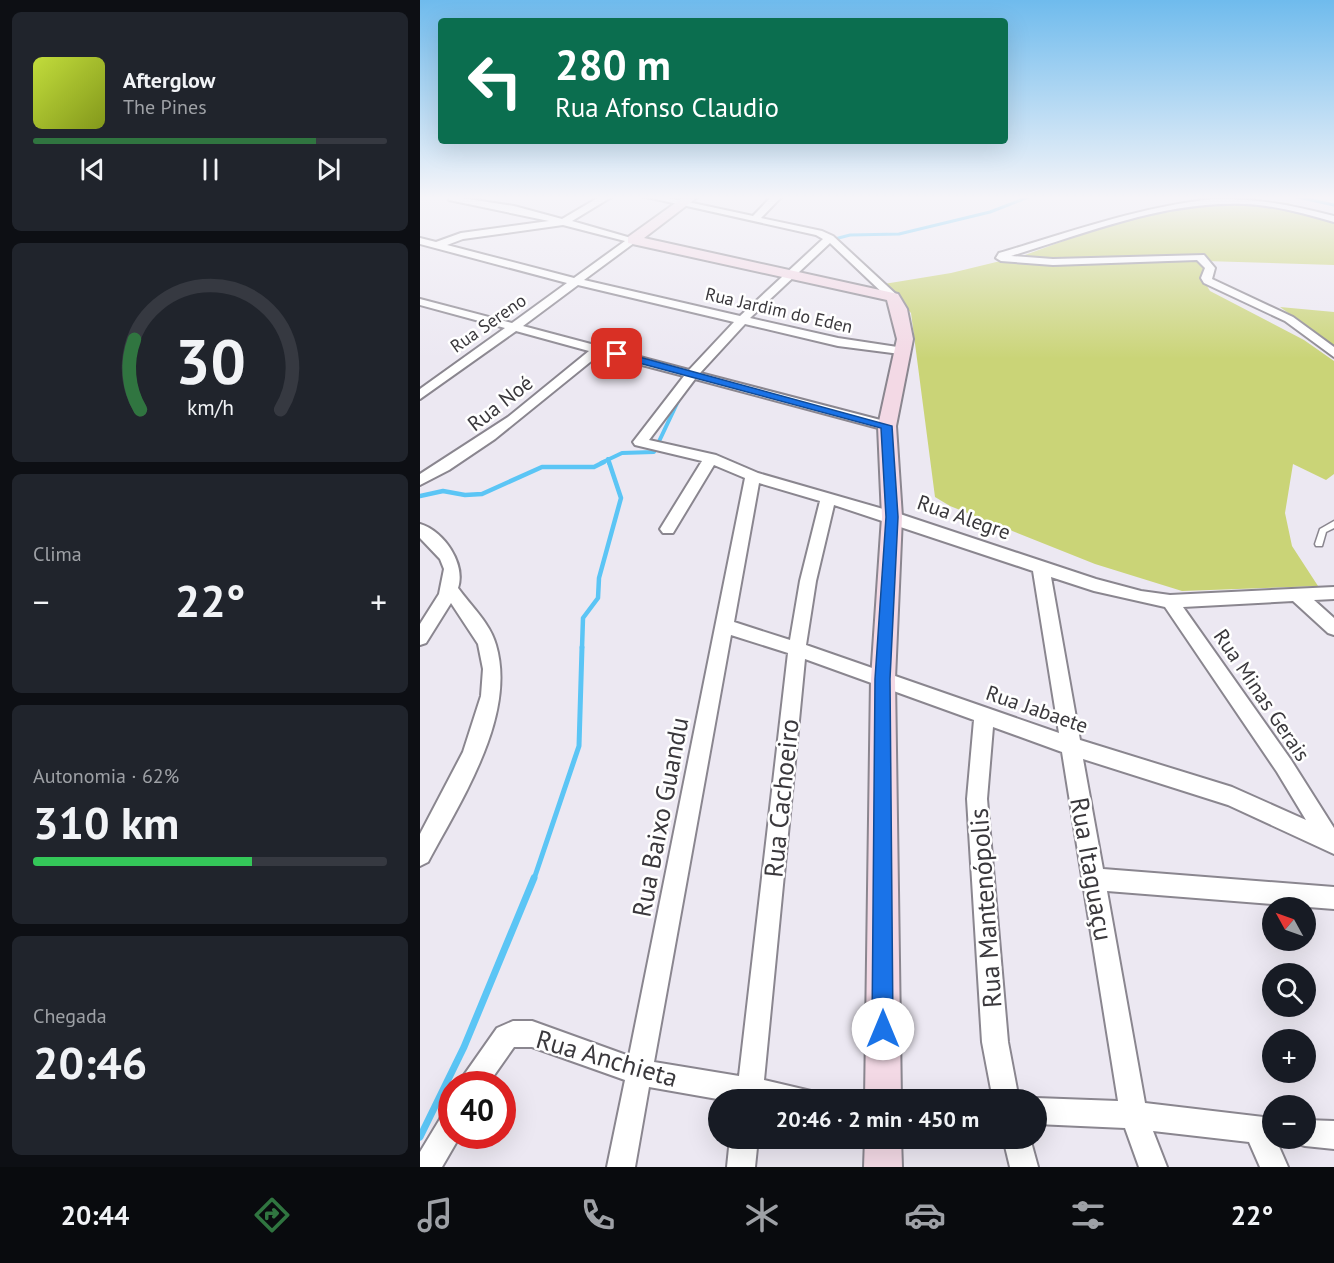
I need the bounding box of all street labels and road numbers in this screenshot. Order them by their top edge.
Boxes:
street label: Rua Jardim do Eden [703,282,855,338]
street label: Rua Sereno [446,289,530,357]
street label: Rua Noé [462,369,538,437]
street label: Rua Alegre [914,488,1014,546]
street label: Rua Minas Gerais [1208,624,1316,766]
street label: Rua Jabaete [982,679,1092,739]
street label: Rua Baixo Guandu [624,714,696,920]
street label: Rua Cachoeiro [756,717,806,879]
street label: Rua Itaguaçu [1063,795,1121,943]
street label: Rua Mantenópolis [962,807,1008,1009]
street label: Rua Anchieta [533,1022,681,1094]

